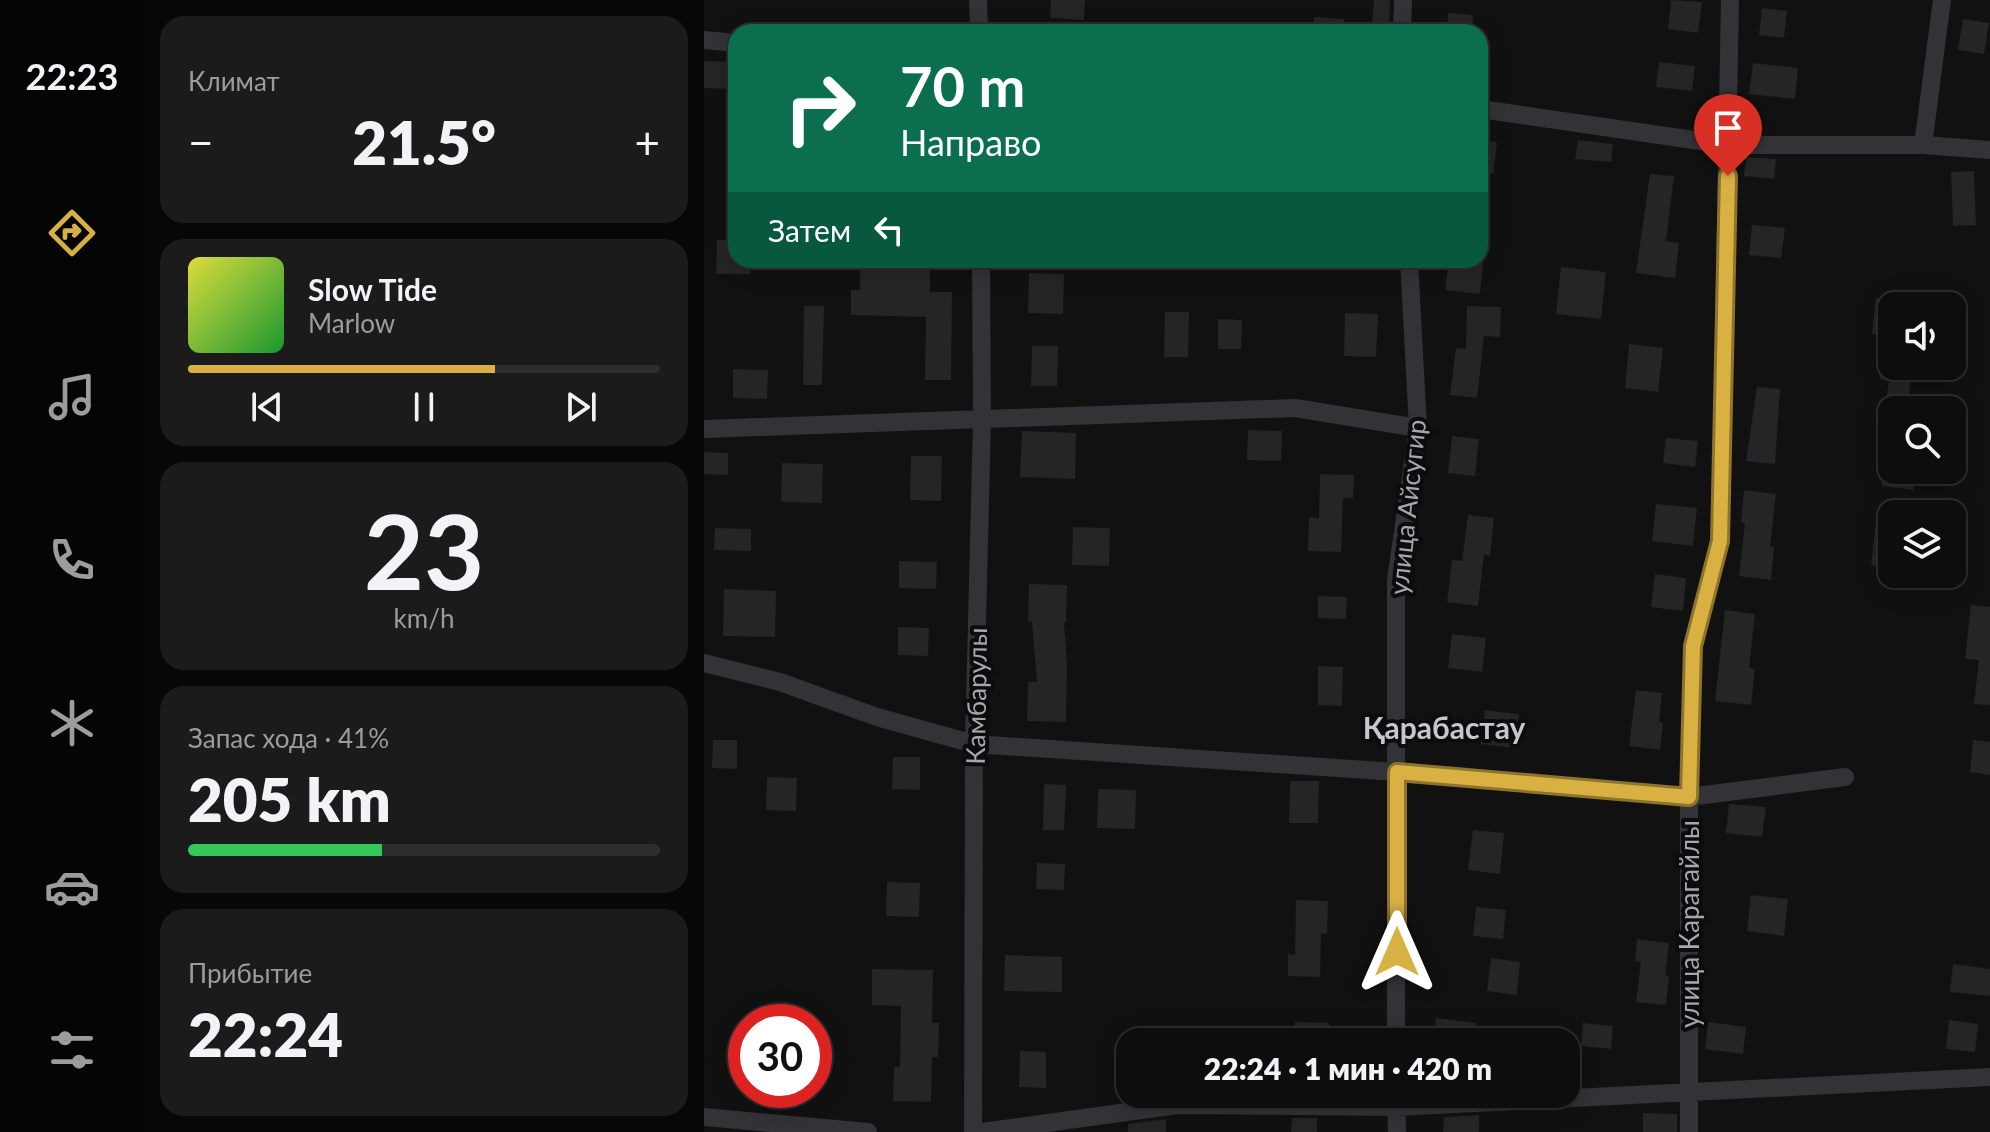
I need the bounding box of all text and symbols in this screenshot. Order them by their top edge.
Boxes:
text: 70 m [900,52,1025,119]
text: 22:23 [26,54,118,98]
icon: right [768,56,872,160]
text: Климат [188,65,280,97]
pin [1694,94,1762,176]
text: 21.5° [352,106,496,178]
icon: arrive [1706,106,1750,150]
text: − [188,116,214,168]
text: + [634,116,660,168]
text: Направо [900,120,1041,164]
icon: directions [44,205,100,261]
icon: left [867,208,911,252]
text: Затем [768,212,851,248]
text: Slow Tide [308,271,437,307]
map controls [1878,292,1966,588]
button: sound [1878,292,1966,380]
text: Marlow [308,307,395,339]
icon: music [44,369,100,425]
icon: previous [245,385,289,429]
icon: pause [402,385,446,429]
icon: next [559,385,603,429]
button: search [1878,396,1966,484]
street label: улица Айсугир [1382,418,1432,596]
text: 23 [364,487,484,612]
button: layers [1878,500,1966,588]
icon: phone [44,532,100,588]
text: km/h [394,602,454,634]
street label: Камбарулы [959,627,993,765]
icon: climate [44,695,100,751]
district label: Қарабастау [1363,709,1525,745]
text: Запас хода · 41% [188,722,389,754]
text: 205 km [188,763,391,835]
street label: улица Карагайлы [1673,820,1705,1028]
icon: car [44,859,100,915]
position arrow [1355,910,1439,994]
text: Прибытие [188,957,312,989]
text: 22:24 [188,998,343,1070]
speed limit sign: 30 [728,1004,832,1108]
icon: filters [44,1022,100,1078]
text: 22:24 · 1 мин · 420 m [1204,1050,1492,1086]

